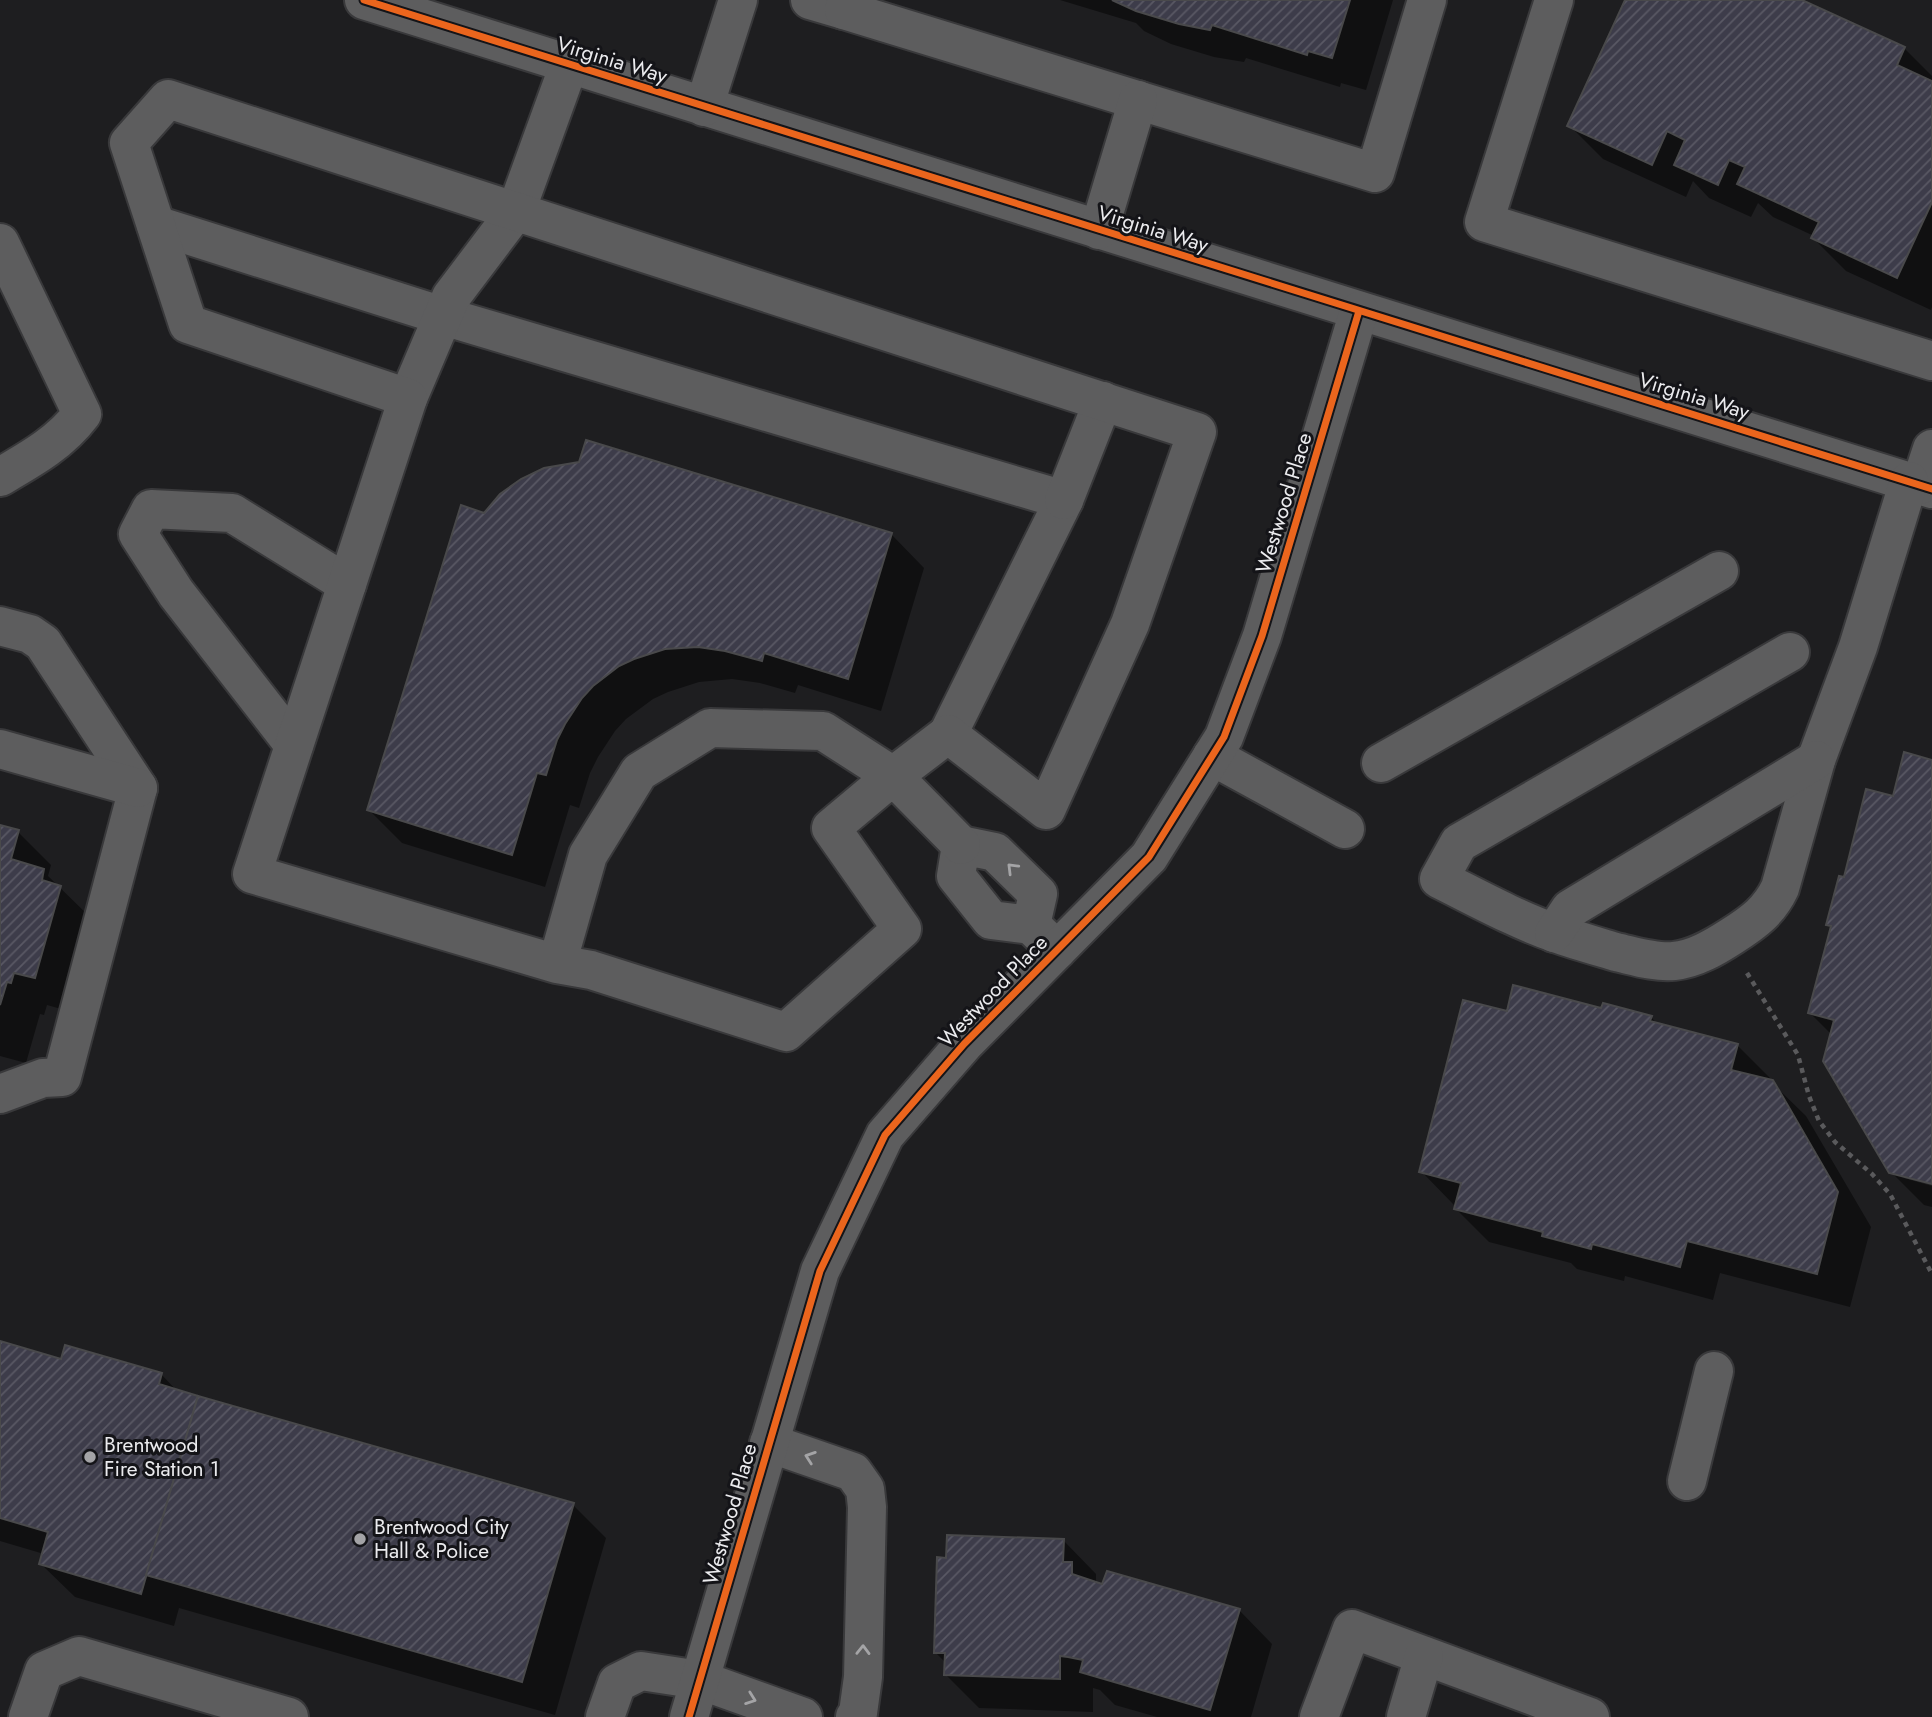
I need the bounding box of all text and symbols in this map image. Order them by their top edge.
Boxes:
street label: Virginia Way [553,29,672,91]
street label: Virginia Way [1094,198,1213,260]
street label: Virginia Way [1635,365,1754,427]
street label: Westwood Place [1248,429,1320,577]
one-way arrow [1007,863,1020,876]
street label: Westwood Place [932,928,1055,1054]
place label: Brentwood Fire Station 1 [104,1430,219,1484]
street label: Westwood Place [695,1440,765,1588]
marker: Brentwood Fire Station 1 [82,1449,98,1465]
one-way arrow [804,1451,817,1465]
place label: Brentwood City Hall & Police [374,1512,510,1566]
marker: Brentwood City Hall & Police [352,1531,368,1547]
one-way arrow [856,1644,871,1655]
one-way arrow [745,1691,757,1705]

